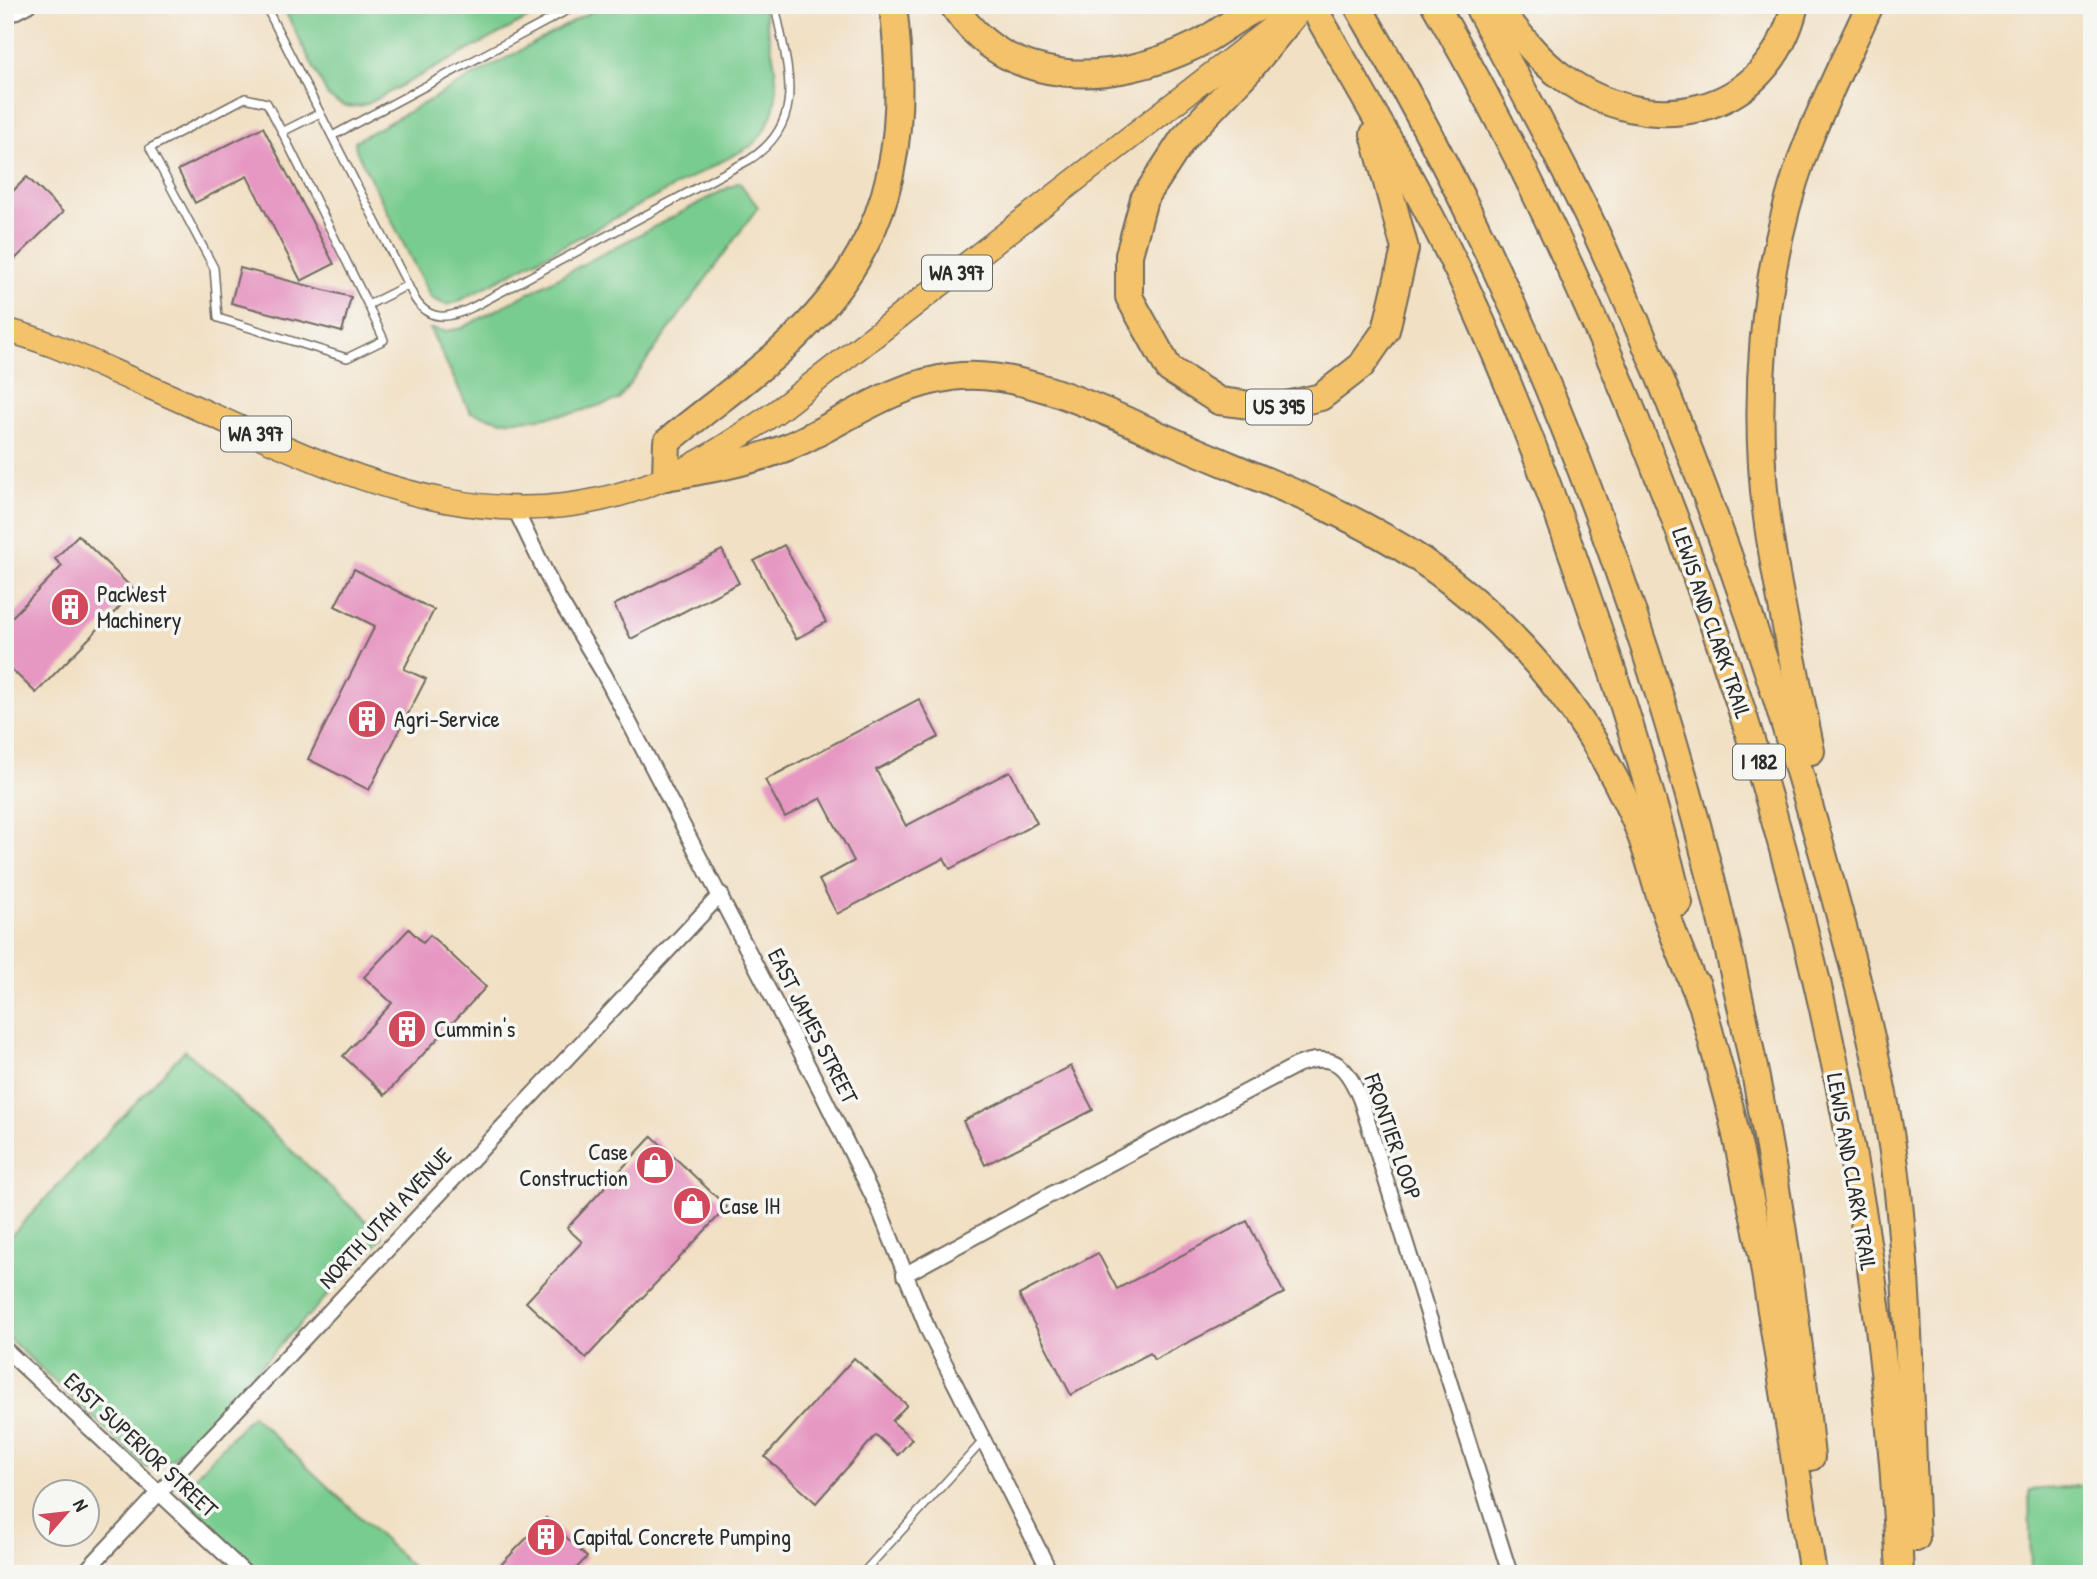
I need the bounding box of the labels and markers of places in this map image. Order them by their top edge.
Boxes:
place label: PacWest Machinery [97,578,182,635]
building icon: PacWest Machinery [49,586,91,628]
building icon: Agri-Service [346,698,388,740]
place label: Agri-Service [394,703,500,734]
building icon: Cummin's [386,1008,428,1050]
place label: Cummin's [434,1013,515,1044]
place label: Case Construction [519,1136,628,1193]
shop icon: Case Construction [634,1144,676,1186]
shop icon: Case IH [671,1185,713,1227]
place label: Case IH [719,1190,780,1221]
building icon: Capital Concrete Pumping [525,1516,567,1558]
place label: Capital Concrete Pumping [573,1521,791,1552]

